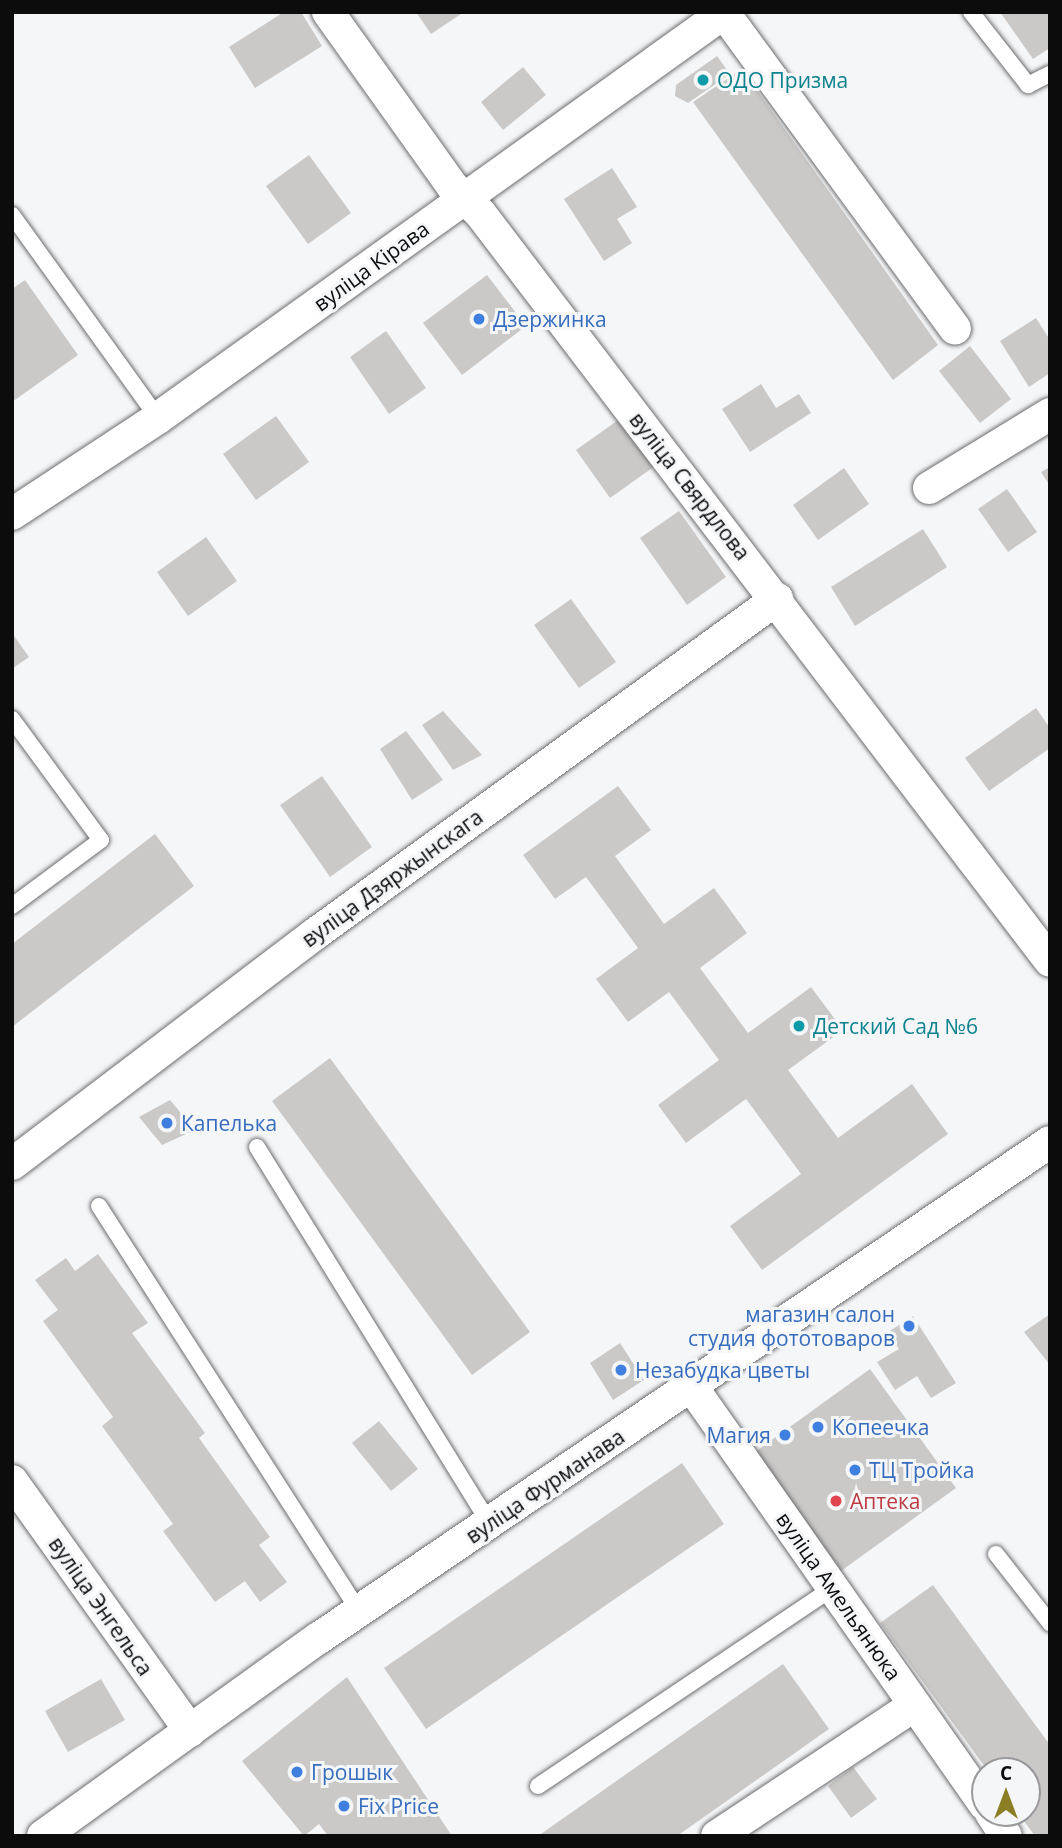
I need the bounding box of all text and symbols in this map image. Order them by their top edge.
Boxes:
place label: ОДО Призма [717,67,848,93]
marker: ОДО Призма [695,72,711,88]
street label: вуліца Кірава [308,216,434,316]
place label: Дзержинка [493,306,607,332]
marker: Дзержинка [471,311,487,327]
street label: вуліца Свярдлова [625,407,755,565]
street label: вуліца Дзяржынскага [297,804,487,952]
place label: Детский Сад №6 [813,1013,978,1039]
marker: Детский Сад №6 [791,1018,807,1034]
place label: Капелька [181,1110,277,1136]
marker: Капелька [159,1115,175,1131]
place label: магазин салон студия фототоваров [688,1301,895,1351]
marker: магазин салон студия фототоваров [901,1318,917,1334]
place label: Незабудка цветы [635,1357,810,1383]
marker: Незабудка цветы [613,1362,629,1378]
place label: Копеечка [832,1414,929,1440]
marker: Копеечка [810,1419,826,1435]
place label: Магия [706,1422,771,1448]
street label: вуліца Фурманава [461,1424,629,1548]
marker: Магия [777,1427,793,1443]
place label: ТЦ Тройка [869,1457,974,1483]
marker: ТЦ Тройка [847,1462,863,1478]
place label: Аптека [850,1488,920,1514]
marker: Аптека [828,1493,844,1509]
street label: вуліца Амельянюка [771,1507,907,1685]
street label: вуліца Энгельса [44,1532,158,1680]
north arrow [971,1757,1041,1827]
place label: Грошык [311,1759,393,1785]
text: С [1000,1760,1012,1786]
marker: Грошык [289,1764,305,1780]
place label: Fix Price [358,1793,439,1819]
marker: Fix Price [336,1798,352,1814]

